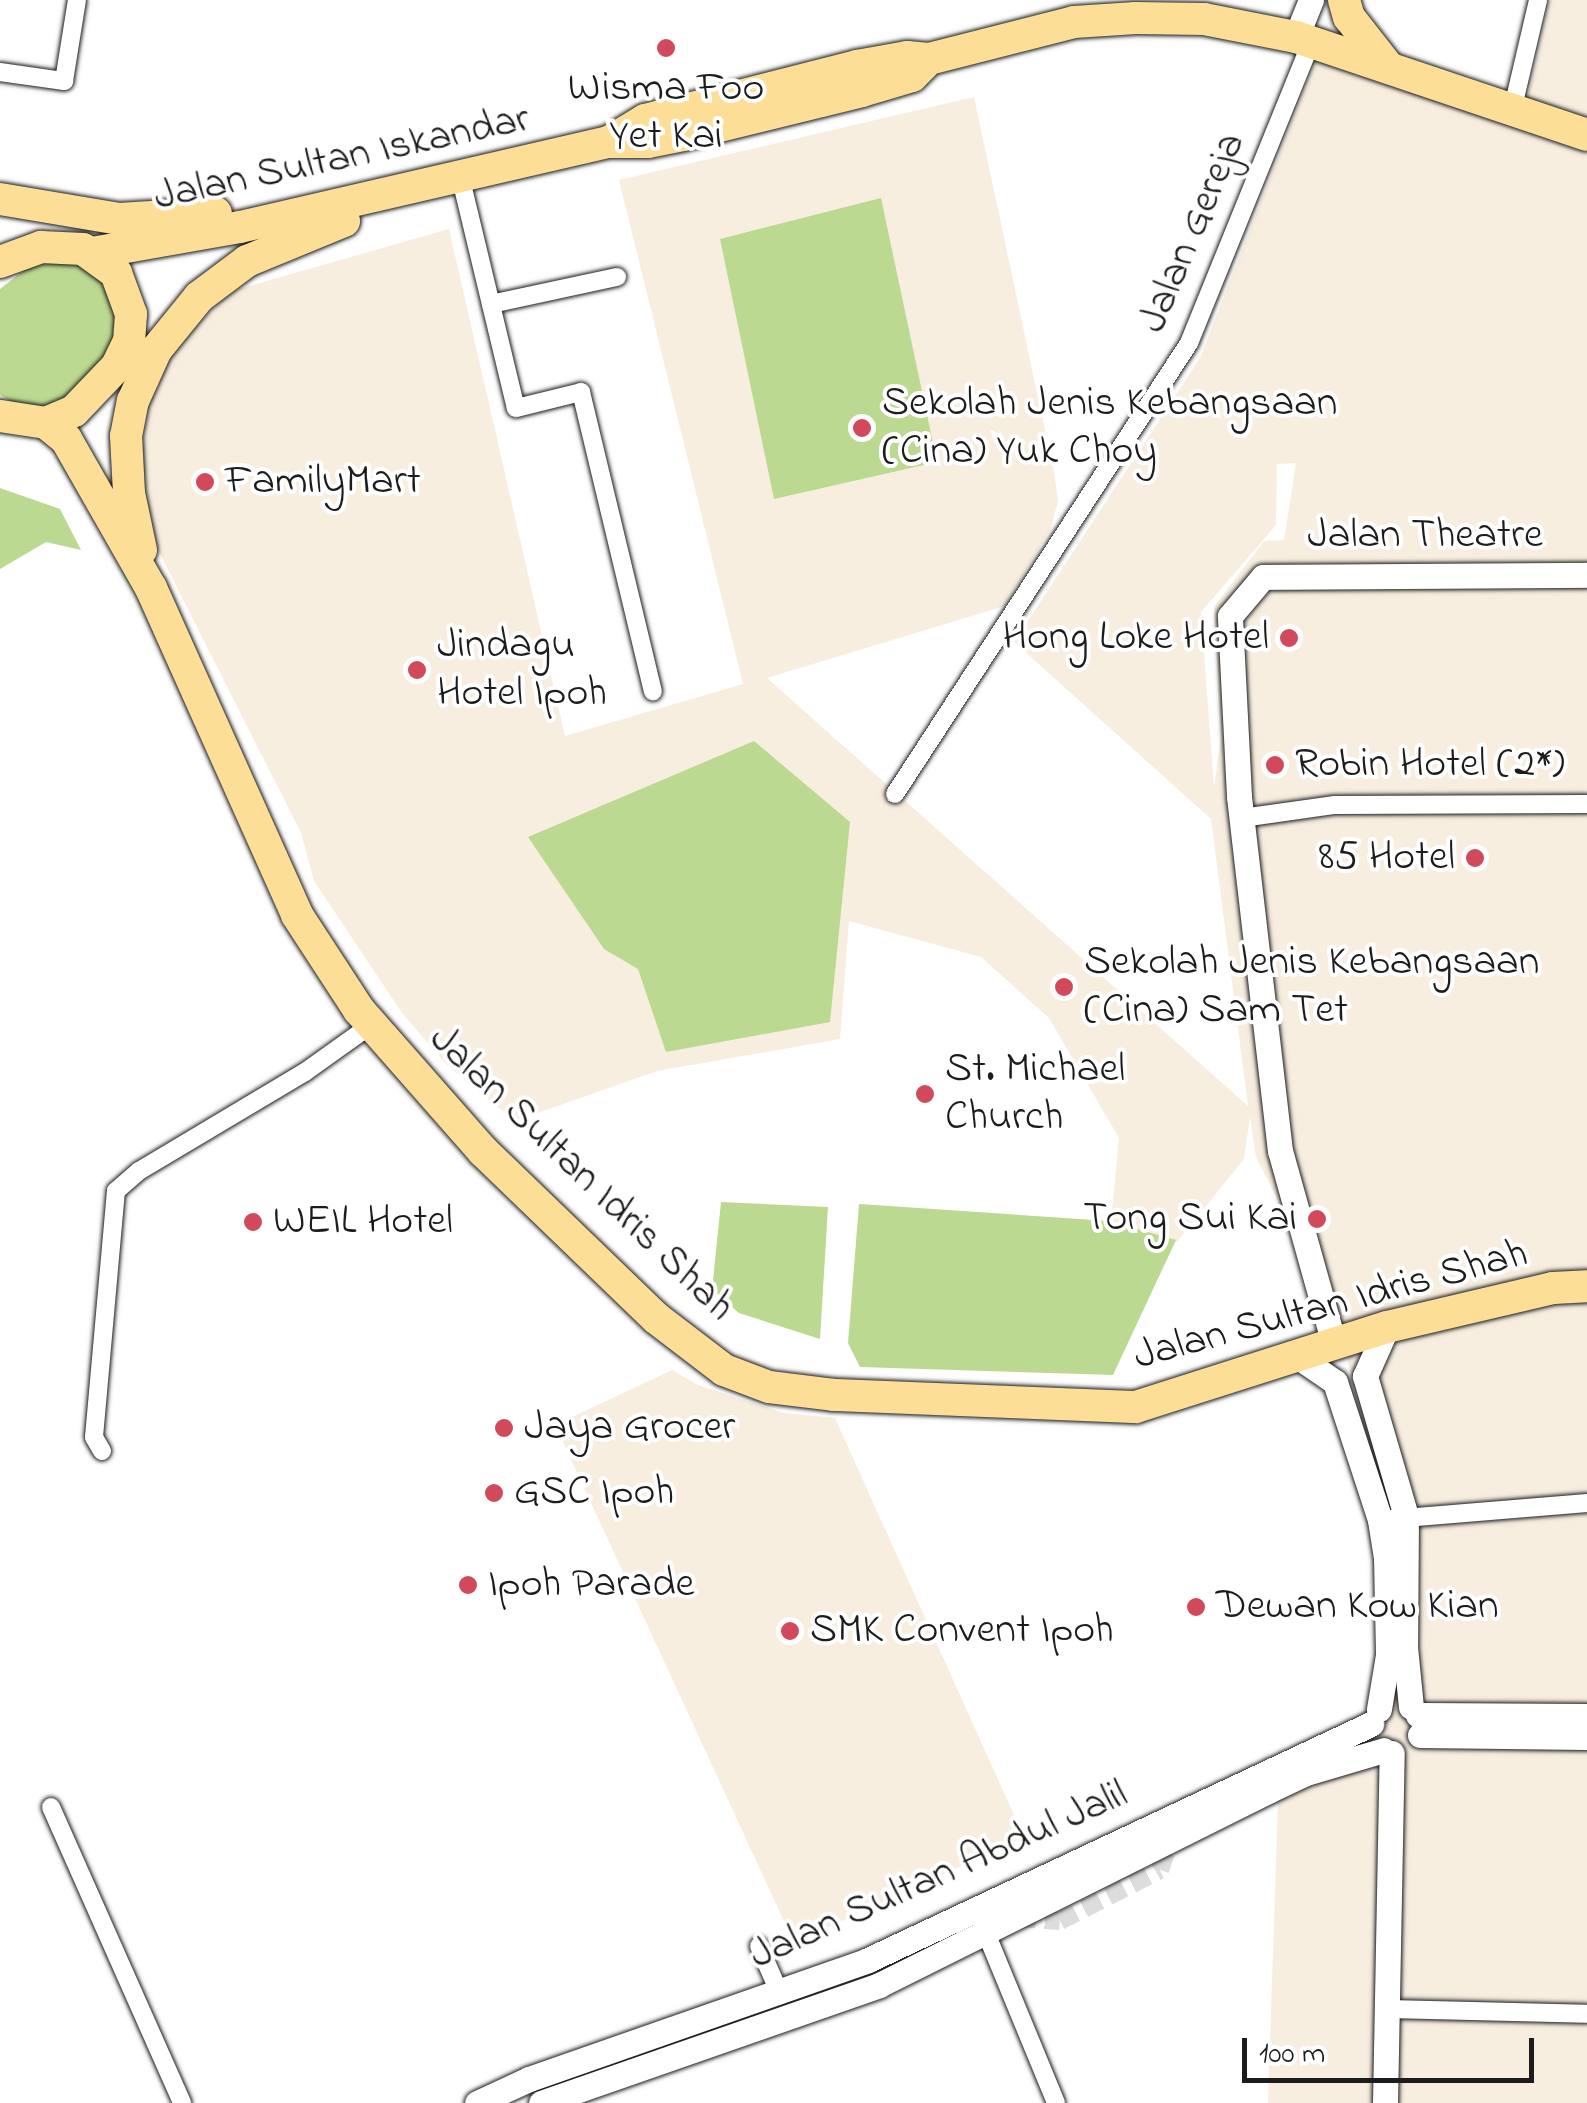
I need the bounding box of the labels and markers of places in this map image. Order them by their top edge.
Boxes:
marker: Wisma Foo Yet Kai [655,37,677,59]
place label: Wisma Foo Yet Kai [568,64,764,162]
place label: Sekolah Jenis Kebangsaan (Cina) Yuk Choy [882,379,1337,478]
marker: Sekolah Jenis Kebangsaan (Cina) Yuk Choy [851,417,873,439]
place label: FamilyMart [225,457,421,507]
marker: FamilyMart [194,471,216,493]
place label: Hong Loke Hotel [1003,613,1269,663]
place label: Jindagu Hotel Ipoh [437,621,607,719]
marker: Hong Loke Hotel [1278,627,1300,649]
marker: Jindagu Hotel Ipoh [406,659,428,681]
place label: Robin Hotel (2*) [1295,740,1565,790]
marker: Robin Hotel (2*) [1264,754,1286,776]
place label: 85 Hotel [1319,833,1455,883]
marker: 85 Hotel [1464,847,1486,869]
place label: Sekolah Jenis Kebangsaan (Cina) Sam Tet [1084,938,1539,1036]
marker: Sekolah Jenis Kebangsaan (Cina) Sam Tet [1053,976,1075,998]
place label: St. Michael Church [945,1045,1125,1144]
marker: St. Michael Church [914,1083,936,1105]
place label: Tong Sui Kai [1083,1194,1297,1244]
place label: WEIL Hotel [273,1197,453,1247]
marker: Tong Sui Kai [1306,1208,1328,1230]
marker: WEIL Hotel [242,1211,264,1233]
place label: Jaya Grocer [524,1403,735,1453]
marker: Jaya Grocer [493,1417,515,1439]
place label: GSC Ipoh [514,1468,674,1518]
marker: GSC Ipoh [483,1482,505,1504]
place label: Ipoh Parade [488,1560,694,1610]
marker: Ipoh Parade [457,1574,479,1596]
place label: Dewan Kow Kian [1216,1582,1499,1632]
marker: Dewan Kow Kian [1185,1596,1207,1618]
place label: SMK Convent Ipoh [810,1606,1114,1656]
marker: SMK Convent Ipoh [779,1620,801,1642]

